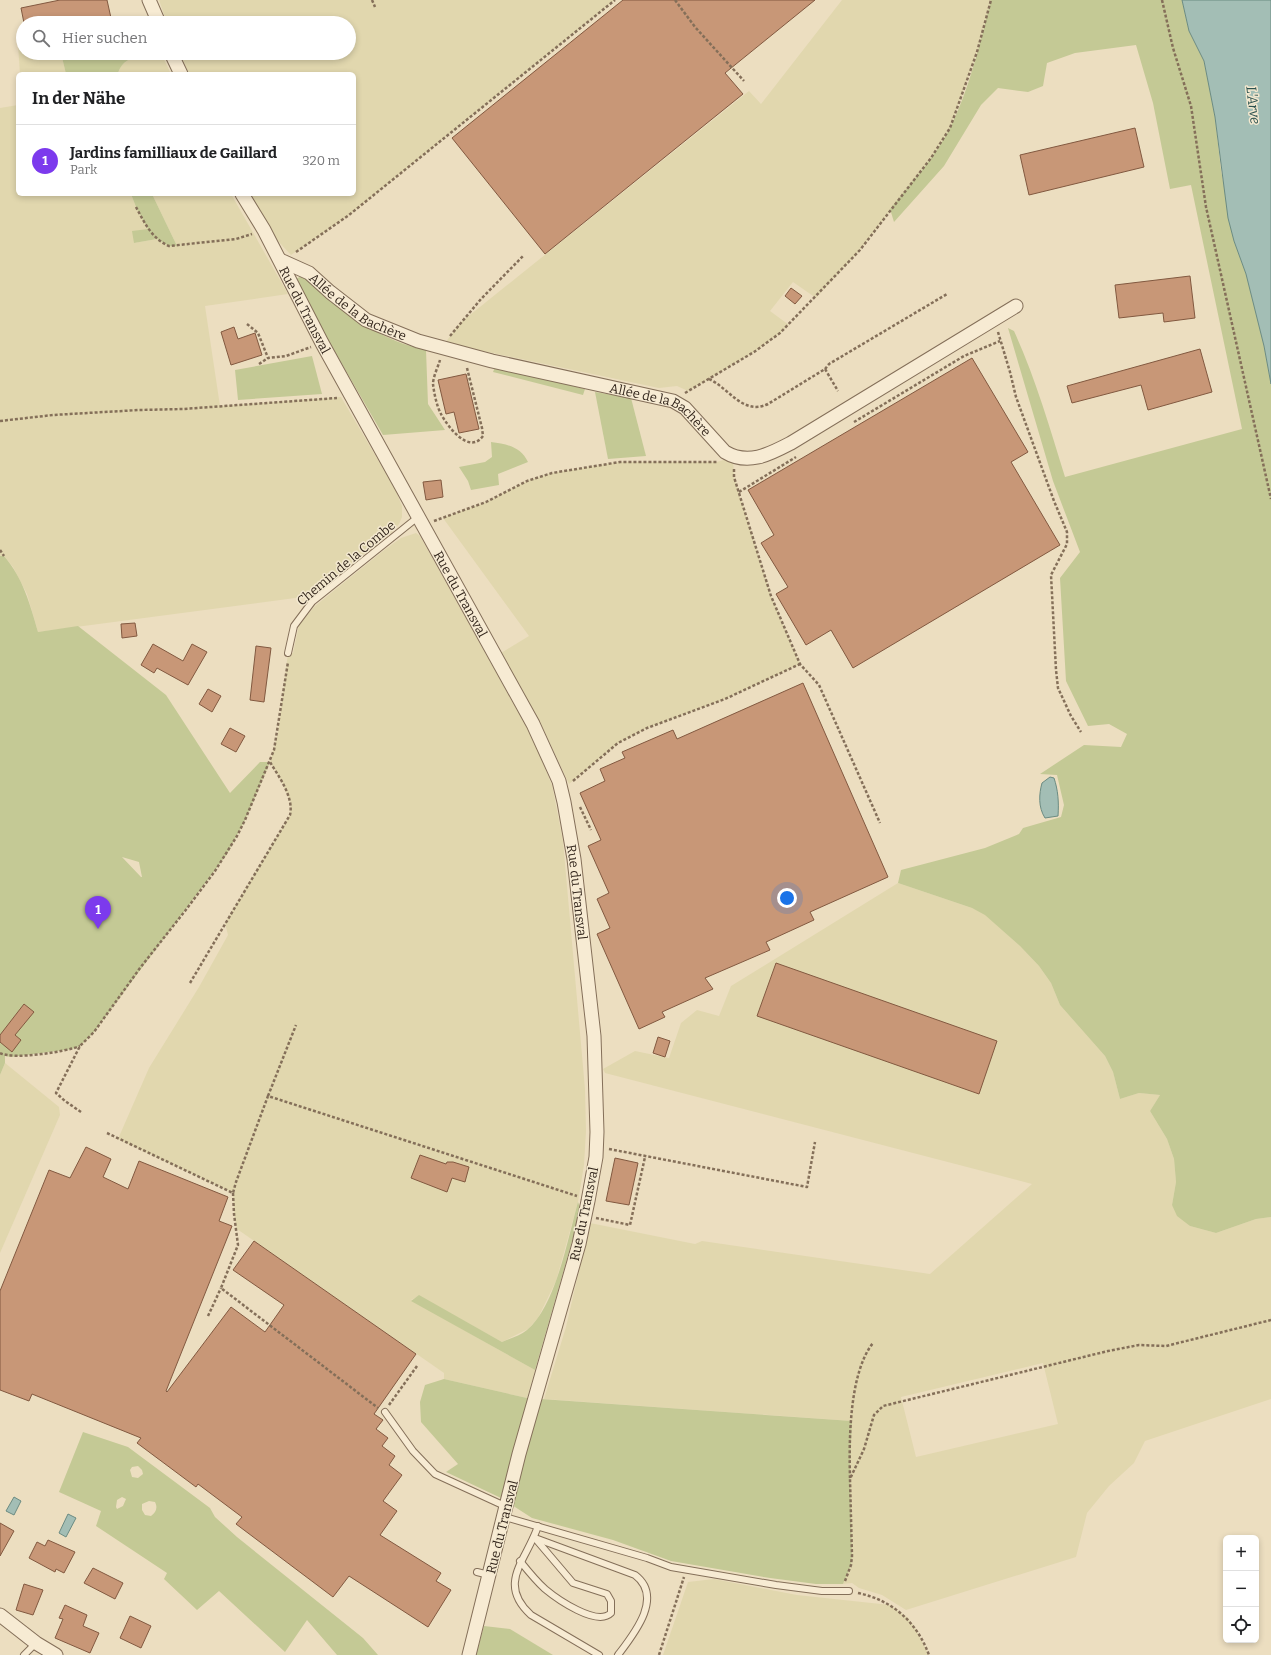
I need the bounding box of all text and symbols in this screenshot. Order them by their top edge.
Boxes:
search box [16,16,356,60]
icon: search [30,27,52,49]
text: Hier suchen [62,29,147,47]
water label: L'Arve [1242,85,1264,125]
text: In der Nähe [32,88,125,109]
text: Jardins familliaux de Gaillard [70,144,277,162]
text: 1 [42,153,48,168]
text: 320 m [302,153,340,168]
text: Park [70,162,97,177]
street label: Rue du Transval [276,264,334,356]
street label: Allée de la Bachère [306,270,409,343]
street label: Allée de la Bachère [608,380,714,439]
street label: Chemin de la Combe [294,518,398,608]
street label: Rue du Transval [431,548,491,640]
street label: Rue du Transval [564,843,591,941]
your location [777,888,797,908]
pin: 1 [85,896,111,929]
street label: Rue du Transval [567,1165,601,1262]
street label: Rue du Transval [483,1478,521,1575]
map controls [1223,1535,1259,1643]
button: + [1223,1535,1259,1571]
button: − [1223,1571,1259,1607]
button: locate [1223,1607,1259,1643]

